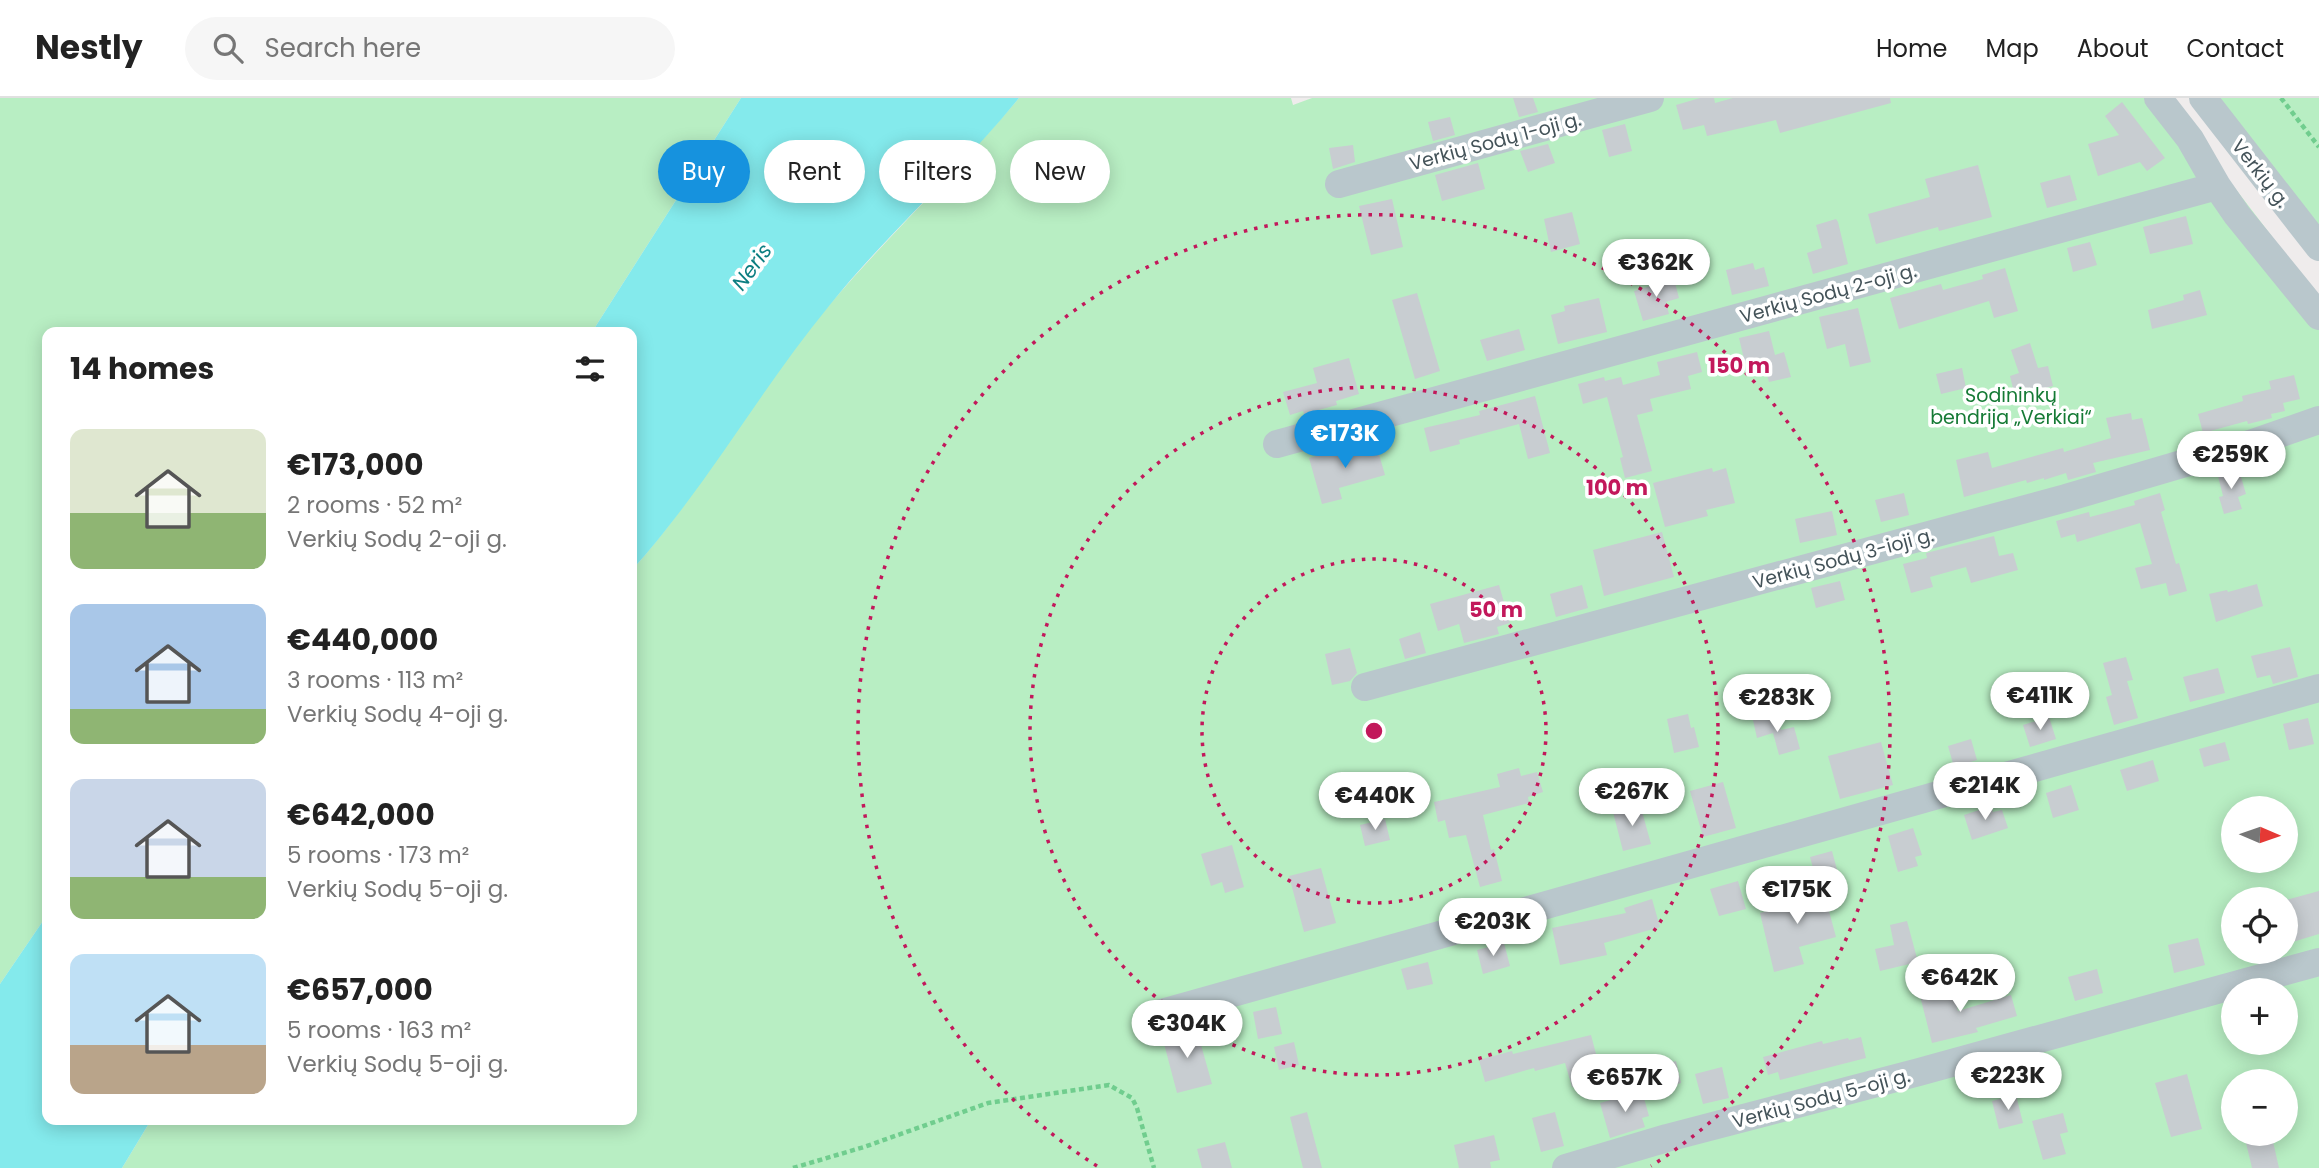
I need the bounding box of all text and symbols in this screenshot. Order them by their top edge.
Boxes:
search box [185,17,675,80]
text: Nestly [35,24,143,71]
icon: search [209,29,247,67]
text: Search here [265,30,421,66]
text: Home [1876,32,1948,65]
text: Map [1986,32,2039,65]
text: About [2077,32,2148,65]
text: Contact [2186,32,2284,65]
street label: Verkių Sodų 1-oji g. [1406,106,1584,177]
street label: Verkių g. [2225,133,2296,213]
chip: Buy [658,140,750,203]
chip: Rent [764,140,865,203]
chip: Filters [879,140,996,203]
chip: New [1010,140,1110,203]
water label: Neris [725,237,779,296]
pin: €362K [1607,240,1705,299]
text: €362K [1618,246,1694,278]
street label: Verkių Sodų 2-oji g. [1737,257,1919,330]
text: 14 homes [70,347,214,390]
icon: filters [571,350,609,388]
text: 150 m [1708,351,1770,380]
park label: Sodininkų bendrija „Verkiai“ [1930,382,2092,431]
pin: €173K [1296,410,1394,470]
text: €173K [1310,417,1380,449]
pin: €259K [2182,432,2280,491]
text: €259K [2193,438,2269,470]
text: €173,000 [287,443,424,486]
icon: home [126,457,210,541]
text: 100 m [1586,473,1648,502]
text: 2 rooms · 52 m² [287,489,462,521]
street label: Verkių Sodų 3-ioji g. [1750,521,1937,596]
text: Verkių Sodų 2-oji g. [287,523,507,555]
text: 50 m [1469,595,1523,624]
text: €440,000 [287,618,438,661]
icon: home [126,632,210,716]
text: 3 rooms · 113 m² [287,664,463,696]
pin: €411K [1991,672,2089,732]
pin: €283K [1728,674,1826,734]
text: €411K [2006,679,2074,711]
text: €283K [1739,681,1815,713]
text: Verkių Sodų 4-oji g. [287,698,508,730]
centre of rings [1362,719,1386,743]
pin: €214K [1936,762,2034,822]
pin: €267K [1583,768,1681,828]
text: €214K [1949,769,2021,801]
pin: €440K [1326,772,1424,832]
text: €267K [1595,775,1669,807]
text: €440K [1335,779,1415,811]
text: €642,000 [287,793,435,836]
north arrow [2221,796,2298,873]
map controls [2221,796,2298,1146]
icon: home [126,807,210,891]
text: 5 rooms · 173 m² [287,839,469,871]
pin: €175K [1748,866,1846,926]
text: Verkių Sodų 5-oji g. [287,873,508,905]
text: €175K [1762,873,1832,905]
button: locate [2221,887,2298,964]
pin: €203K [1444,898,1542,958]
text: €203K [1455,905,1531,937]
pin: €642K [1911,954,2009,1014]
text: €642K [1921,961,1999,993]
text: €657,000 [287,968,433,1011]
button: + [2221,978,2298,1055]
icon: home [126,982,210,1066]
pin: €304K [1138,1000,1236,1060]
text: €304K [1148,1007,1226,1039]
text: 5 rooms · 163 m² [287,1014,471,1046]
text: Verkių Sodų 5-oji g. [287,1048,508,1080]
pin: €223K [1959,1052,2057,1112]
pin: €657K [1576,1054,1674,1114]
text: €223K [1971,1059,2045,1091]
text: €657K [1587,1061,1663,1093]
street label: Verkių Sodų 5-oji g. [1729,1062,1913,1135]
button: − [2221,1069,2298,1146]

